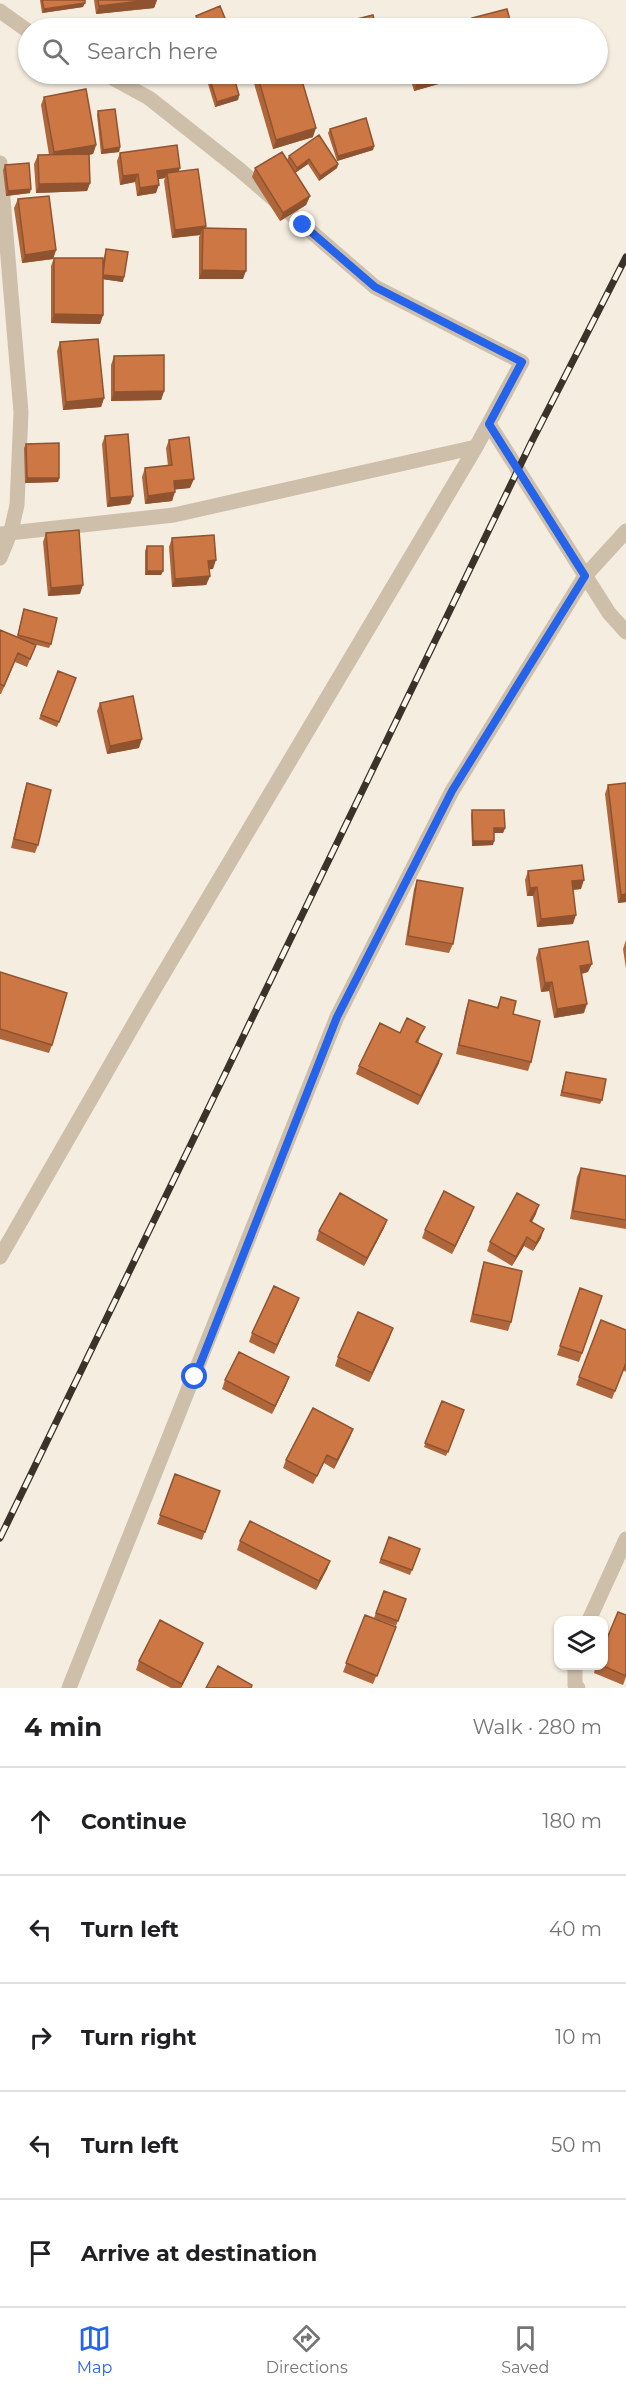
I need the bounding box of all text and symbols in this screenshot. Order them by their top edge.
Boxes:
search box [18,18,608,84]
icon: search [39,35,72,68]
text: Search here [87,38,218,65]
route end [289,211,315,237]
route start [181,1363,207,1389]
map controls [554,1616,608,1670]
button: layers [554,1616,608,1670]
text: 4 min [24,1711,102,1743]
text: Walk · 280 m [472,1715,602,1739]
icon: ahead [24,1805,57,1838]
text: Continue [81,1808,187,1835]
text: 180 m [542,1809,602,1833]
icon: left [24,1913,57,1946]
text: Turn left [81,1916,179,1943]
text: 40 m [549,1917,602,1941]
icon: right [24,2021,57,2054]
text: Turn right [81,2024,196,2051]
text: 10 m [555,2025,602,2049]
icon: left [24,2129,57,2162]
text: Turn left [81,2132,179,2159]
text: 50 m [551,2133,602,2157]
icon: arrive [24,2237,57,2270]
text: Arrive at destination [81,2240,317,2267]
tab: Map [77,2322,112,2377]
tab: Directions [266,2322,348,2377]
tab: Saved [501,2322,549,2377]

